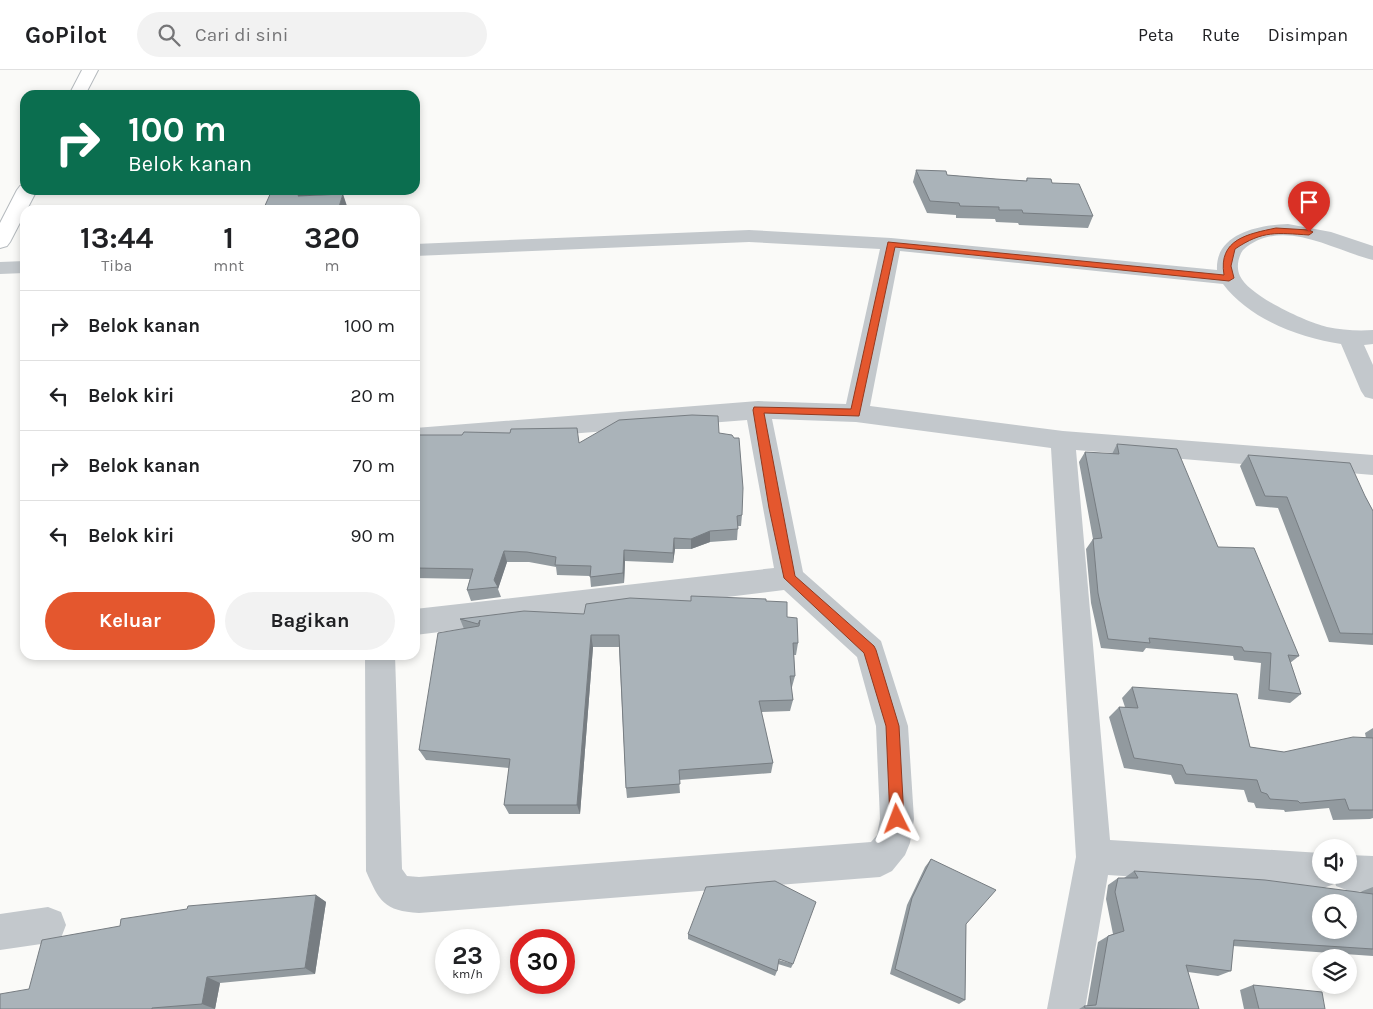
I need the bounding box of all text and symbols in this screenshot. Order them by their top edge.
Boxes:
search box [137,12,487,57]
text: GoPilot [25,21,107,49]
icon: search [155,21,183,49]
text: Cari di sini [195,24,288,46]
text: Peta [1138,24,1174,46]
text: Rute [1202,24,1240,46]
text: Disimpan [1268,24,1348,46]
text: 100 m [128,109,227,150]
icon: right [45,110,110,175]
text: Belok kanan [128,151,252,177]
pin [1288,181,1330,232]
icon: arrive [1295,188,1323,216]
text: 13:44 [80,220,153,256]
text: 1 [223,220,234,256]
text: 320 [304,220,360,256]
text: Tiba [101,256,132,275]
text: mnt [213,256,244,275]
text: m [324,256,339,275]
icon: right [45,312,73,340]
text: Belok kanan [88,315,200,337]
text: 100 m [344,315,395,337]
icon: left [45,382,73,410]
text: Belok kiri [88,385,174,407]
text: 20 m [350,385,395,407]
icon: right [45,452,73,480]
text: Belok kanan [88,455,200,477]
text: 70 m [353,455,395,477]
icon: left [45,522,73,550]
text: Belok kiri [88,525,174,547]
text: 90 m [350,525,395,547]
button: Keluar [45,592,215,650]
button: Bagikan [225,592,395,650]
position arrow [870,792,922,844]
map controls [1312,839,1357,994]
button: sound [1312,839,1357,884]
button: search [1312,894,1357,939]
speed limit sign: 30 [510,929,575,994]
text: 23 [452,941,483,970]
button: layers [1312,949,1357,994]
text: km/h [452,967,483,981]

